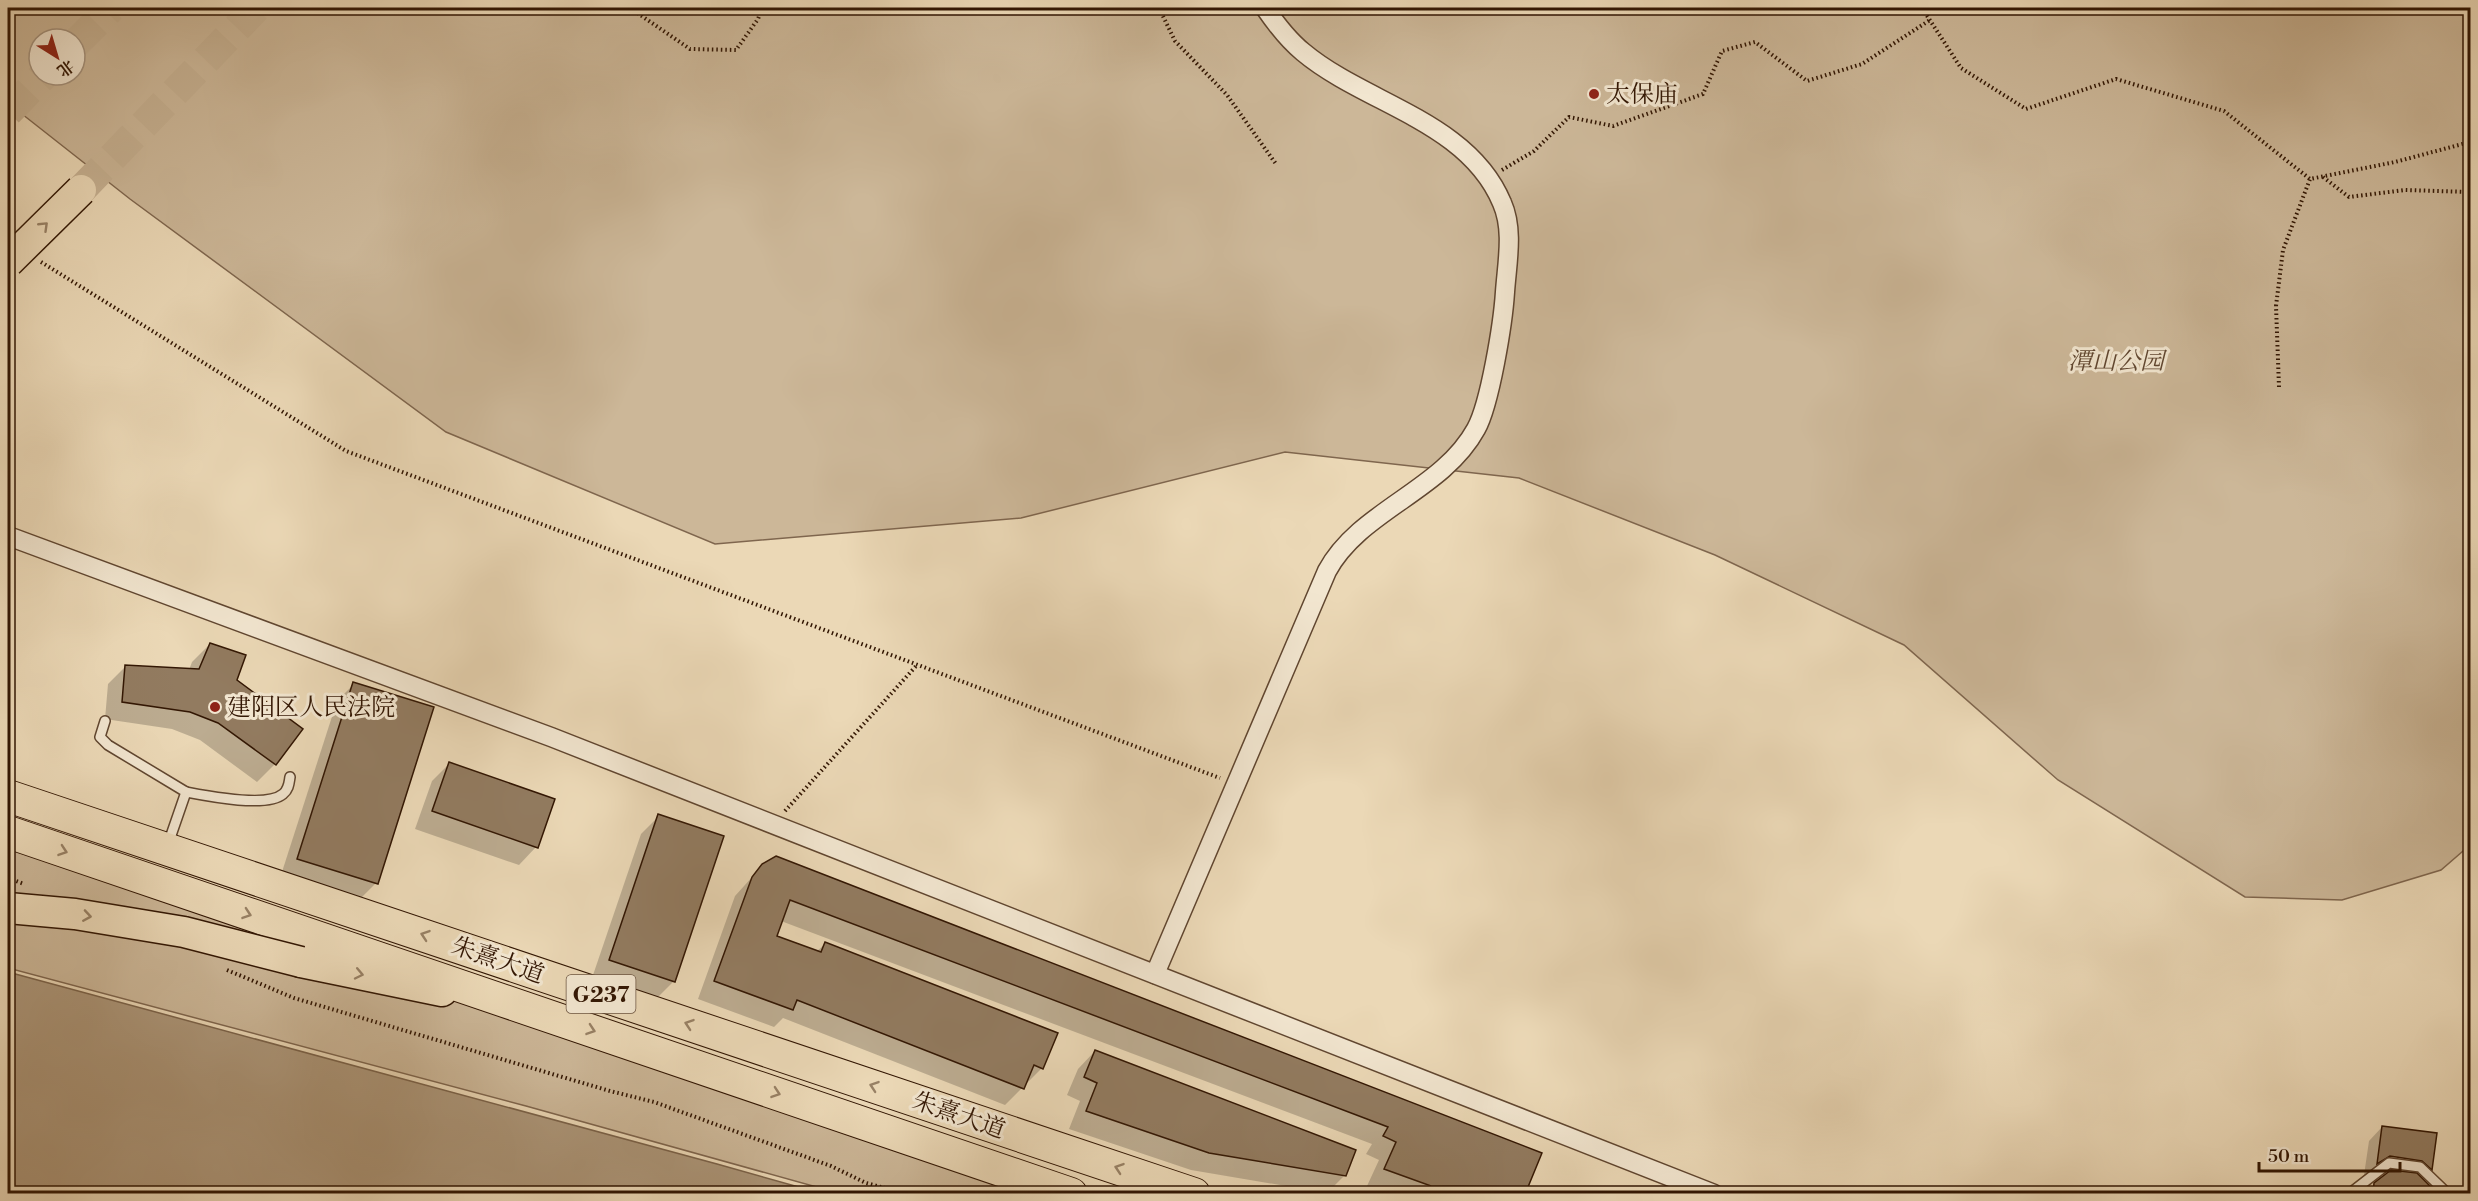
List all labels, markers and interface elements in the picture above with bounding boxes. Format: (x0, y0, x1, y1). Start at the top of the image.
north arrow (27, 27, 87, 87)
text: 北 (53, 55, 78, 81)
place label: 太保庙 (1606, 80, 1678, 110)
marker: 太保庙 (1587, 87, 1601, 101)
one-way arrow (38, 222, 48, 233)
park label: 潭山公园 (2068, 347, 2168, 377)
place label: 建阳区人民法院 (227, 693, 395, 723)
marker: 建阳区人民法院 (208, 700, 222, 714)
one-way arrow (57, 843, 68, 856)
one-way arrow (241, 906, 252, 919)
one-way arrow (82, 909, 91, 921)
one-way arrow (420, 930, 431, 943)
street label: 朱熹大道 (447, 931, 548, 991)
one-way arrow (353, 967, 363, 980)
road number: G237 (566, 975, 636, 1013)
one-way arrow (684, 1019, 695, 1031)
one-way arrow (585, 1023, 596, 1036)
one-way arrow (869, 1081, 880, 1093)
one-way arrow (770, 1086, 781, 1099)
street label: 朱熹大道 (908, 1086, 1009, 1146)
scale bar (2259, 1135, 2400, 1173)
text: 50 m (2268, 1145, 2310, 1168)
one-way arrow (1114, 1163, 1125, 1175)

